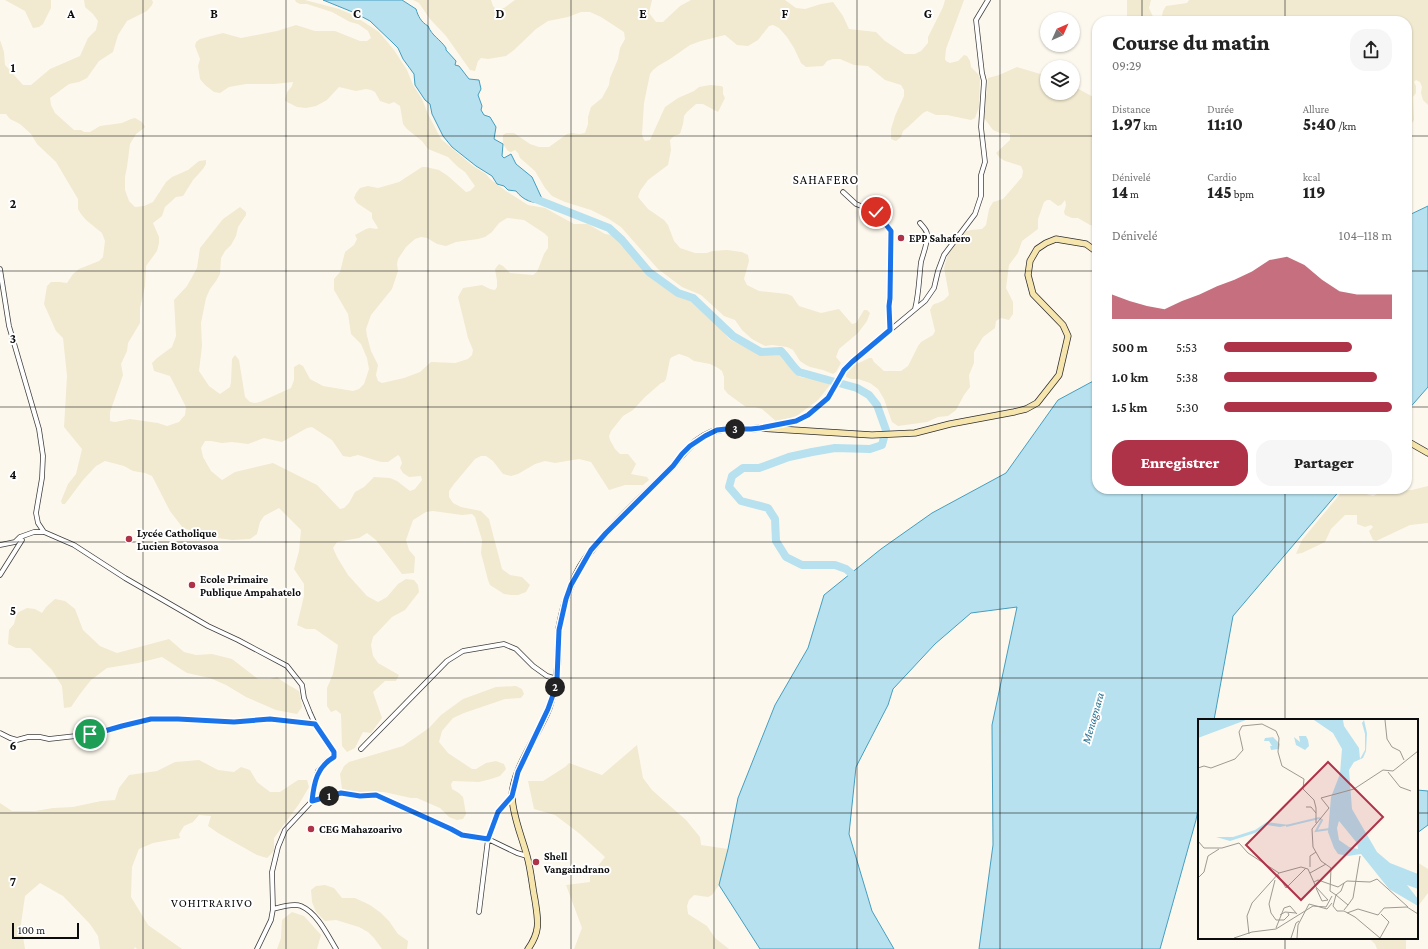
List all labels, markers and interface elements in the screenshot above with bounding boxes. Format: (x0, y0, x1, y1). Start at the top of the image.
text: A (66, 6, 75, 21)
text: B (210, 6, 218, 21)
text: C (353, 6, 361, 21)
text: D (496, 6, 505, 21)
text: E (639, 6, 647, 21)
text: F (782, 6, 789, 21)
text: G (924, 6, 932, 21)
north arrow (1040, 12, 1080, 52)
map controls (1040, 12, 1080, 100)
button: share (1350, 29, 1392, 71)
text: Course du matin (1112, 30, 1270, 55)
text: 09:29 (1112, 58, 1142, 73)
text: 1 (11, 60, 16, 75)
button: layers (1040, 60, 1080, 100)
text: Distance (1112, 103, 1150, 115)
text: Durée (1207, 103, 1234, 115)
text: Allure (1303, 103, 1329, 115)
text: 1.97 (1112, 115, 1141, 134)
text: 11:10 (1207, 115, 1243, 134)
text: 5:40 (1303, 115, 1336, 134)
text: km (1141, 120, 1157, 132)
text: /km (1336, 120, 1356, 132)
text: Dénivelé (1112, 171, 1150, 183)
text: Cardio (1207, 171, 1237, 183)
text: kcal (1303, 171, 1320, 183)
district label: SAHAFERO (793, 172, 859, 187)
text: 14 (1112, 183, 1128, 202)
text: 145 (1207, 183, 1232, 202)
text: 119 (1303, 183, 1325, 202)
text: m (1128, 188, 1139, 200)
text: bpm (1232, 188, 1254, 200)
pin (859, 195, 893, 229)
text: 2 (10, 196, 17, 211)
icon: check (865, 201, 887, 223)
text: Dénivelé (1112, 228, 1157, 243)
text: 104–118 m (1339, 228, 1392, 243)
place label: EPP Sahafero (909, 232, 971, 244)
marker: EPP Sahafero (896, 233, 906, 243)
text: 3 (10, 331, 16, 346)
text: 500 m (1112, 340, 1148, 355)
text: 5:53 (1176, 340, 1197, 355)
text: 1.0 km (1112, 370, 1149, 385)
text: 5:38 (1176, 370, 1198, 385)
text: 1.5 km (1112, 400, 1147, 415)
text: 5:30 (1176, 400, 1199, 415)
pin: 3 (725, 419, 745, 439)
text: 3 (732, 423, 738, 435)
button: Enregistrer (1112, 440, 1248, 486)
button: Partager (1256, 440, 1392, 486)
text: 4 (9, 467, 17, 482)
place label: Lycée Catholique Lucien Botovasoa (137, 527, 219, 552)
marker: Lycée Catholique Lucien Botovasoa (124, 534, 134, 544)
place label: Ecole Primaire Publique Ampahatelo (200, 573, 301, 598)
marker: Ecole Primaire Publique Ampahatelo (187, 580, 197, 590)
text: 5 (10, 603, 16, 618)
pin: 2 (545, 677, 565, 697)
text: 2 (552, 681, 558, 693)
water label: Menagnara (1079, 690, 1107, 746)
pin (73, 717, 107, 751)
inset map (1198, 719, 1418, 939)
icon: arrive (79, 723, 101, 745)
text: 6 (9, 738, 17, 753)
pin: 1 (319, 786, 339, 806)
text: 1 (327, 790, 331, 802)
place label: CEG Mahazoarivo (319, 823, 403, 835)
marker: CEG Mahazoarivo (306, 824, 316, 834)
place label: Shell Vangaindrano (543, 850, 610, 875)
marker: Shell Vangaindrano (531, 857, 541, 867)
text: 7 (10, 874, 16, 889)
district label: VOHITRARIVO (171, 896, 253, 910)
scale bar (12, 921, 79, 940)
text: 100 m (18, 924, 45, 936)

